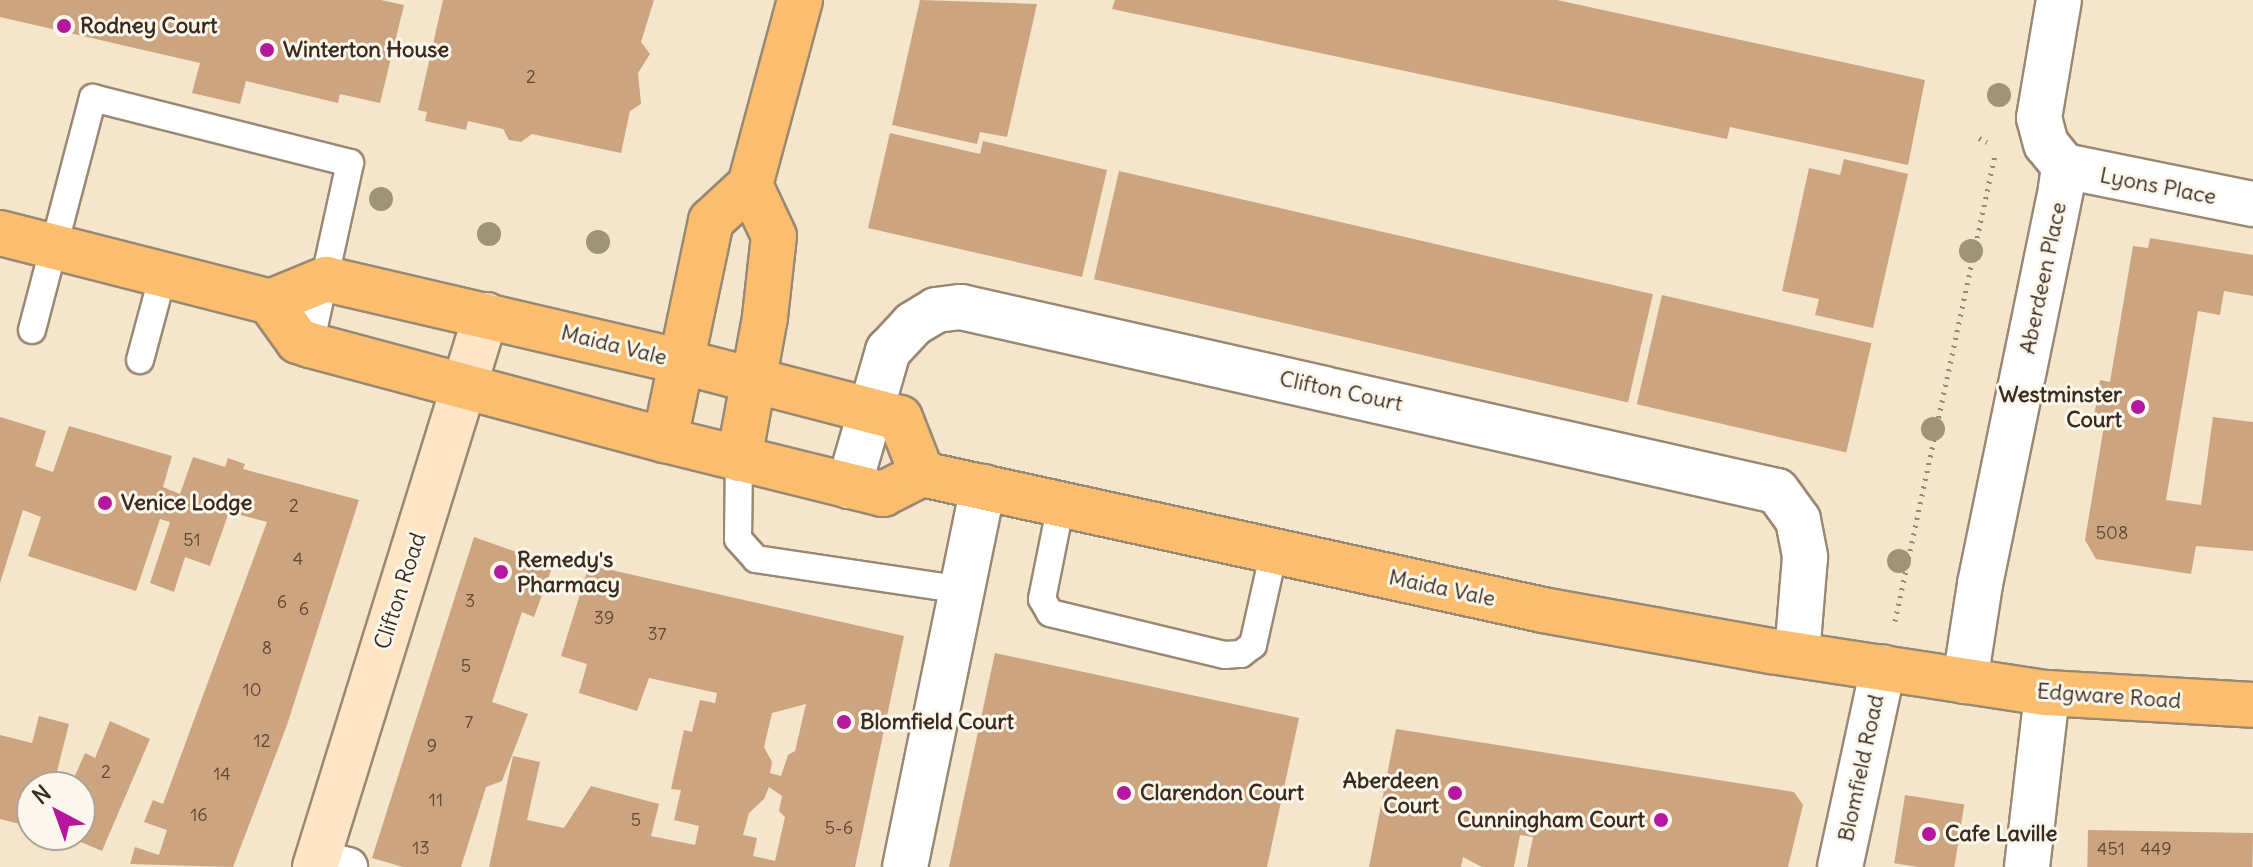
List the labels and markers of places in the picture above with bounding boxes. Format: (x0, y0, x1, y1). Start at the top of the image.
place label: Rodney Court (80, 13, 217, 39)
marker: Rodney Court (55, 17, 73, 35)
place label: Winterton House (283, 37, 449, 63)
marker: Winterton House (258, 41, 276, 59)
place label: Westminster Court (1999, 381, 2122, 432)
marker: Westminster Court (2129, 398, 2147, 416)
place label: Venice Lodge (121, 490, 252, 516)
marker: Venice Lodge (96, 494, 114, 512)
place label: Remedy's Pharmacy (517, 546, 620, 598)
marker: Remedy's Pharmacy (492, 563, 510, 581)
place label: Blomfield Court (860, 709, 1014, 735)
marker: Blomfield Court (835, 713, 853, 731)
place label: Aberdeen Court (1343, 767, 1439, 818)
place label: Clarendon Court (1140, 780, 1304, 806)
marker: Clarendon Court (1115, 784, 1133, 802)
marker: Aberdeen Court (1446, 784, 1464, 802)
place label: Cunningham Court (1457, 807, 1645, 833)
marker: Cunningham Court (1652, 811, 1670, 829)
place label: Cafe Laville (1945, 821, 2057, 847)
marker: Cafe Laville (1920, 825, 1938, 843)

